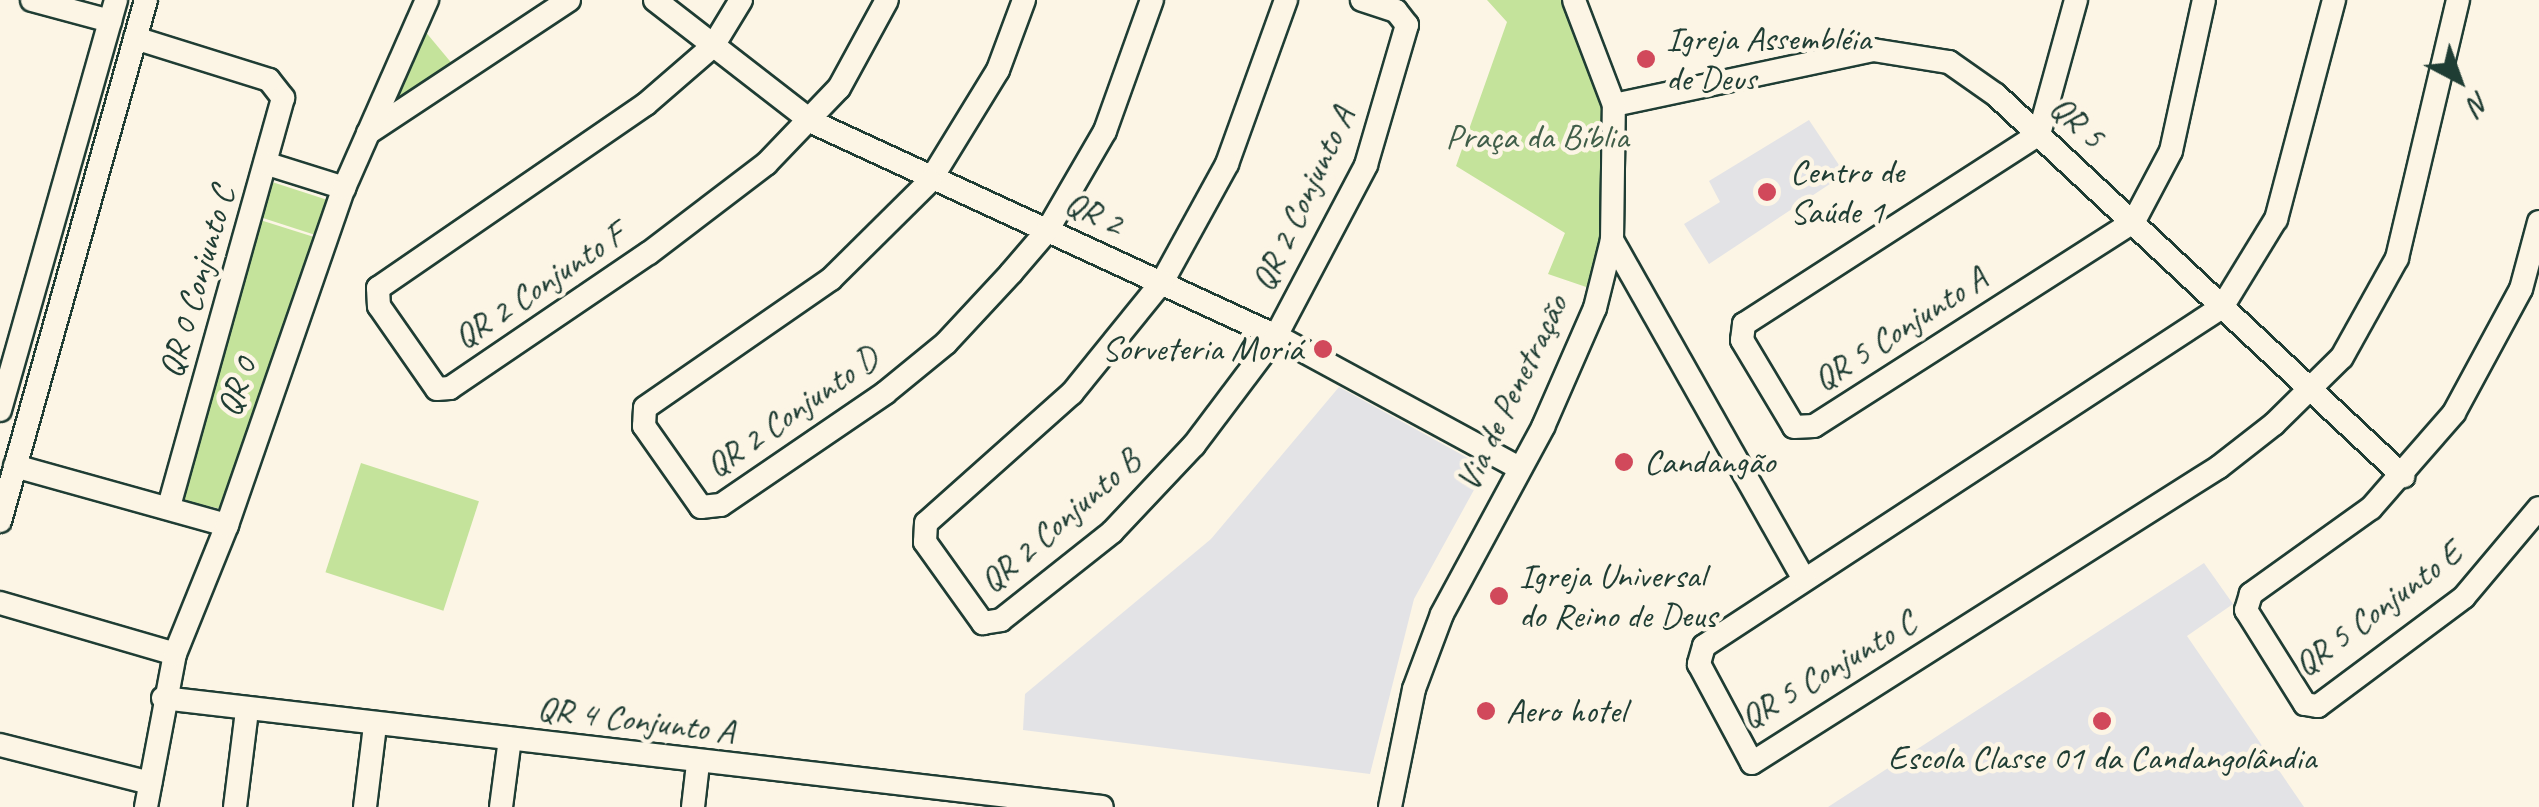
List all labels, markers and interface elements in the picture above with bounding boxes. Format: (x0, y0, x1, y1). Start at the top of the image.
place label: Igreja Assembléia de Deus (1666, 18, 1871, 100)
north arrow (2409, 30, 2509, 130)
marker: Igreja Assembléia de Deus (1635, 48, 1657, 70)
text: N (2461, 84, 2497, 122)
street label: QR 5 (2041, 87, 2113, 157)
street label: QR 2 Conjunto A (1242, 100, 1364, 298)
park label: Praça da Bíblia (1445, 116, 1629, 158)
place label: Centro de Saúde 1 (1790, 151, 1904, 233)
marker: Centro de Saúde 1 (1754, 179, 1780, 205)
street label: QR 0 Conjunto C (150, 181, 244, 383)
street label: QR 2 (1058, 182, 1130, 244)
street label: QR 2 Conjunto F (446, 214, 632, 358)
street label: QR 5 Conjunto A (1805, 257, 1995, 401)
street label: Via de Penetração (1447, 288, 1577, 498)
place label: Sorveteria Moriá (1102, 328, 1303, 370)
street label: QR 2 Conjunto D (698, 337, 886, 487)
marker: Sorveteria Moriá (1312, 338, 1334, 360)
street label: QR 0 (208, 352, 266, 422)
street label: QR 2 Conjunto B (971, 440, 1149, 602)
place label: Candangão (1644, 441, 1775, 483)
marker: Candangão (1613, 451, 1635, 473)
street label: QR 5 Conjunto E (2286, 532, 2470, 686)
place label: Igreja Universal do Reino de Deus (1519, 555, 1717, 637)
marker: Igreja Universal do Reino de Deus (1488, 585, 1510, 607)
street label: QR 5 Conjunto C (1733, 601, 1923, 739)
street label: QR 4 Conjunto A (535, 687, 737, 753)
place label: Aero hotel (1506, 690, 1626, 732)
marker: Aero hotel (1475, 700, 1497, 722)
marker: Escola Classe 01 da Candangolândia (2091, 710, 2113, 732)
place label: Escola Classe 01 da Candangolândia (1887, 737, 2317, 779)

